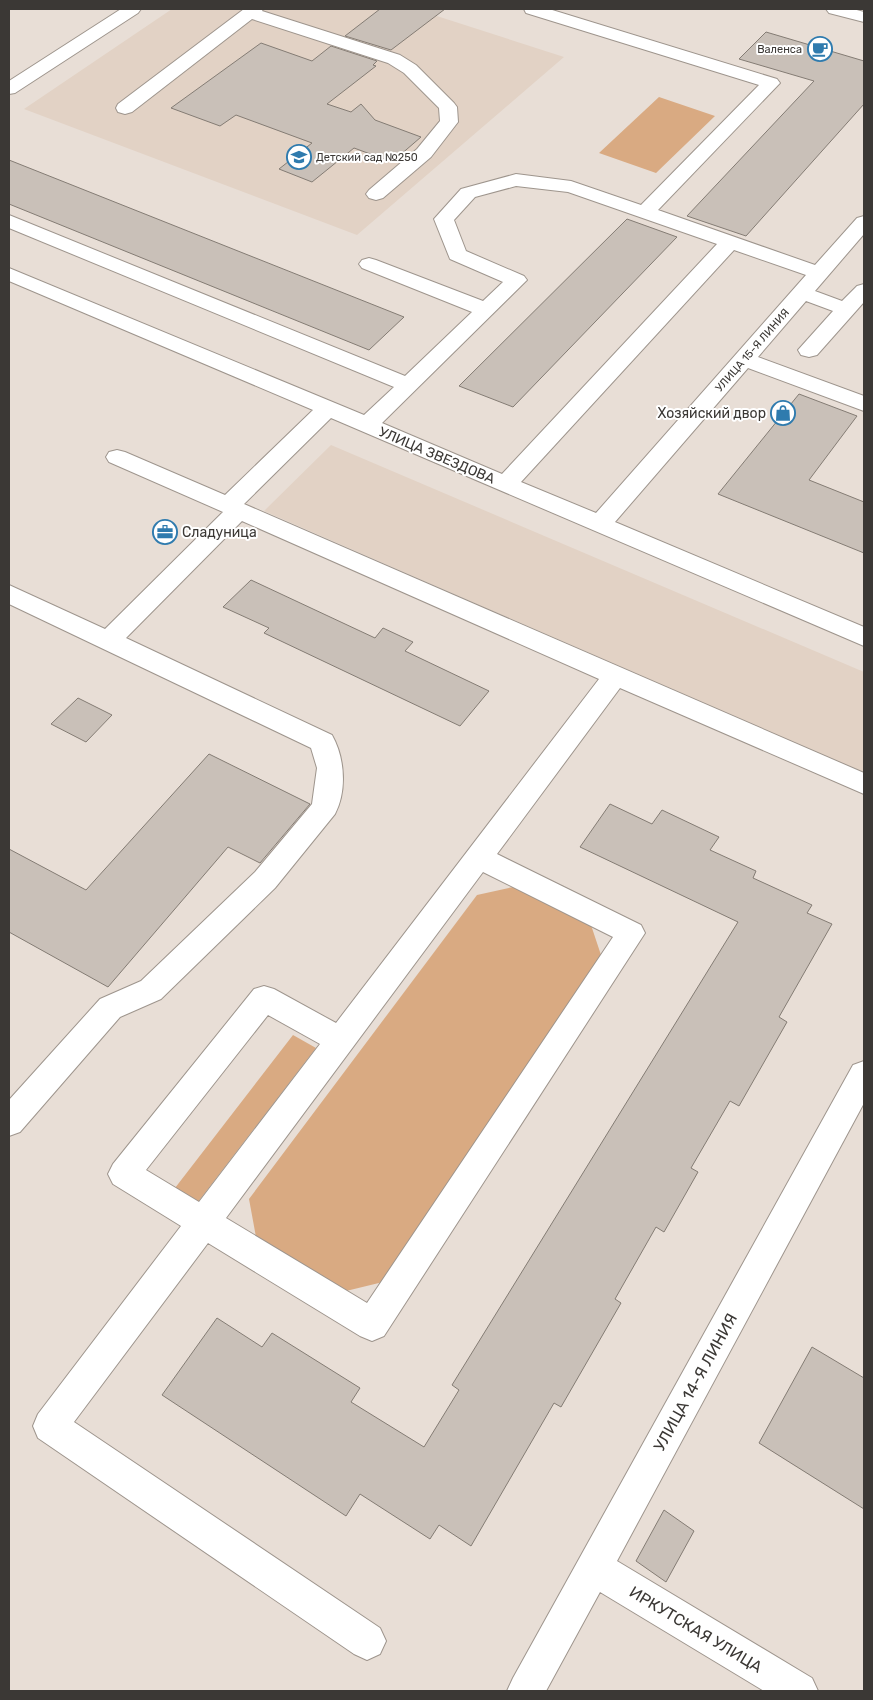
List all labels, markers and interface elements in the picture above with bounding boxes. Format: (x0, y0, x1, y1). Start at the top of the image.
cafe icon: Валенса (807, 36, 833, 62)
place label: Валенса (757, 43, 802, 56)
school or university icon: Детский сад №250 (286, 144, 312, 170)
place label: Детский сад №250 (316, 151, 418, 164)
street label: УЛИЦА 15-Я ЛИНИЯ (713, 306, 792, 395)
shop icon: Хозяйский двор (770, 400, 796, 426)
place label: Хозяйский двор (657, 405, 766, 422)
street label: УЛИЦА ЗВЕЗДОВА (376, 423, 498, 488)
office icon: Сладуница (152, 519, 178, 545)
place label: Сладуница (182, 524, 257, 541)
street label: УЛИЦА 14-Я ЛИНИЯ (650, 1310, 741, 1454)
street label: ИРКУТСКАЯ УЛИЦА (626, 1582, 766, 1677)

